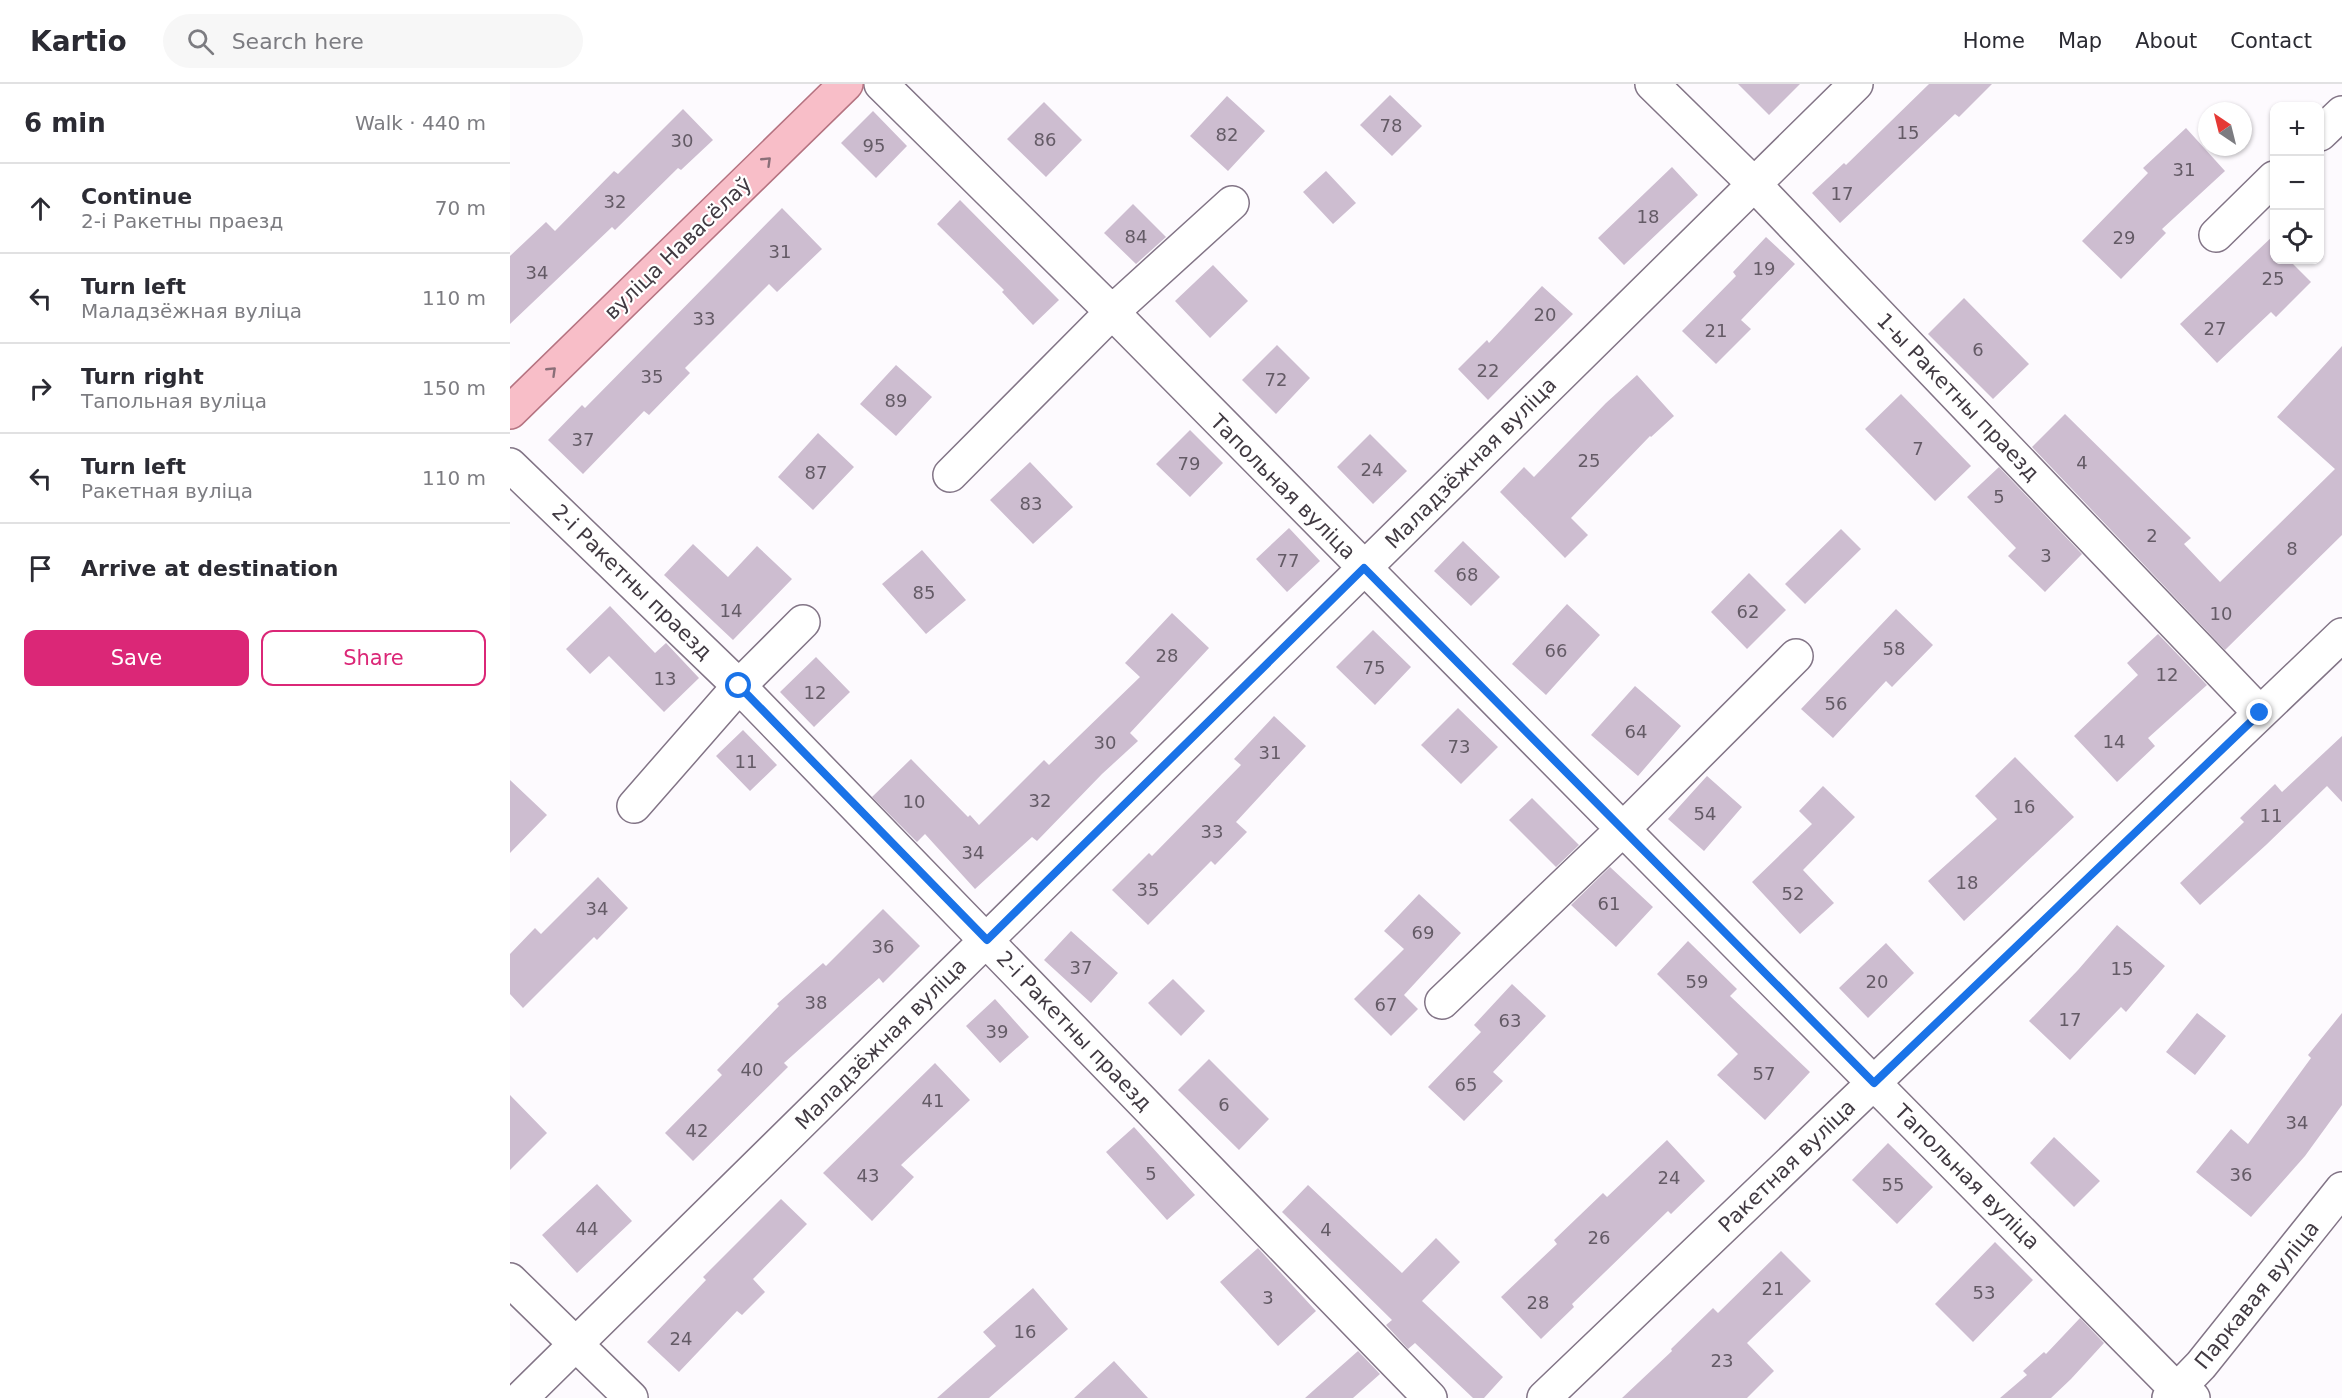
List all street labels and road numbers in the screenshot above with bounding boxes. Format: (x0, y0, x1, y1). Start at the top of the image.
street label: вуліца Навасёлаў (600, 172, 756, 324)
street label: 1-ы Ракетны праезд (1872, 308, 2044, 486)
street label: Маладзёжная вуліца (1381, 373, 1561, 553)
street label: Тапольная вуліца (1205, 409, 1361, 565)
street label: 2-і Ракетны праезд (547, 500, 717, 664)
street label: 2-і Ракетны праезд (992, 946, 1156, 1116)
street label: Маладзёжная вуліца (791, 954, 971, 1134)
street label: Ракетная вуліца (1714, 1095, 1860, 1237)
street label: Тапольная вуліца (1889, 1099, 2045, 1255)
street label: Паркавая вуліца (2190, 1216, 2324, 1374)

